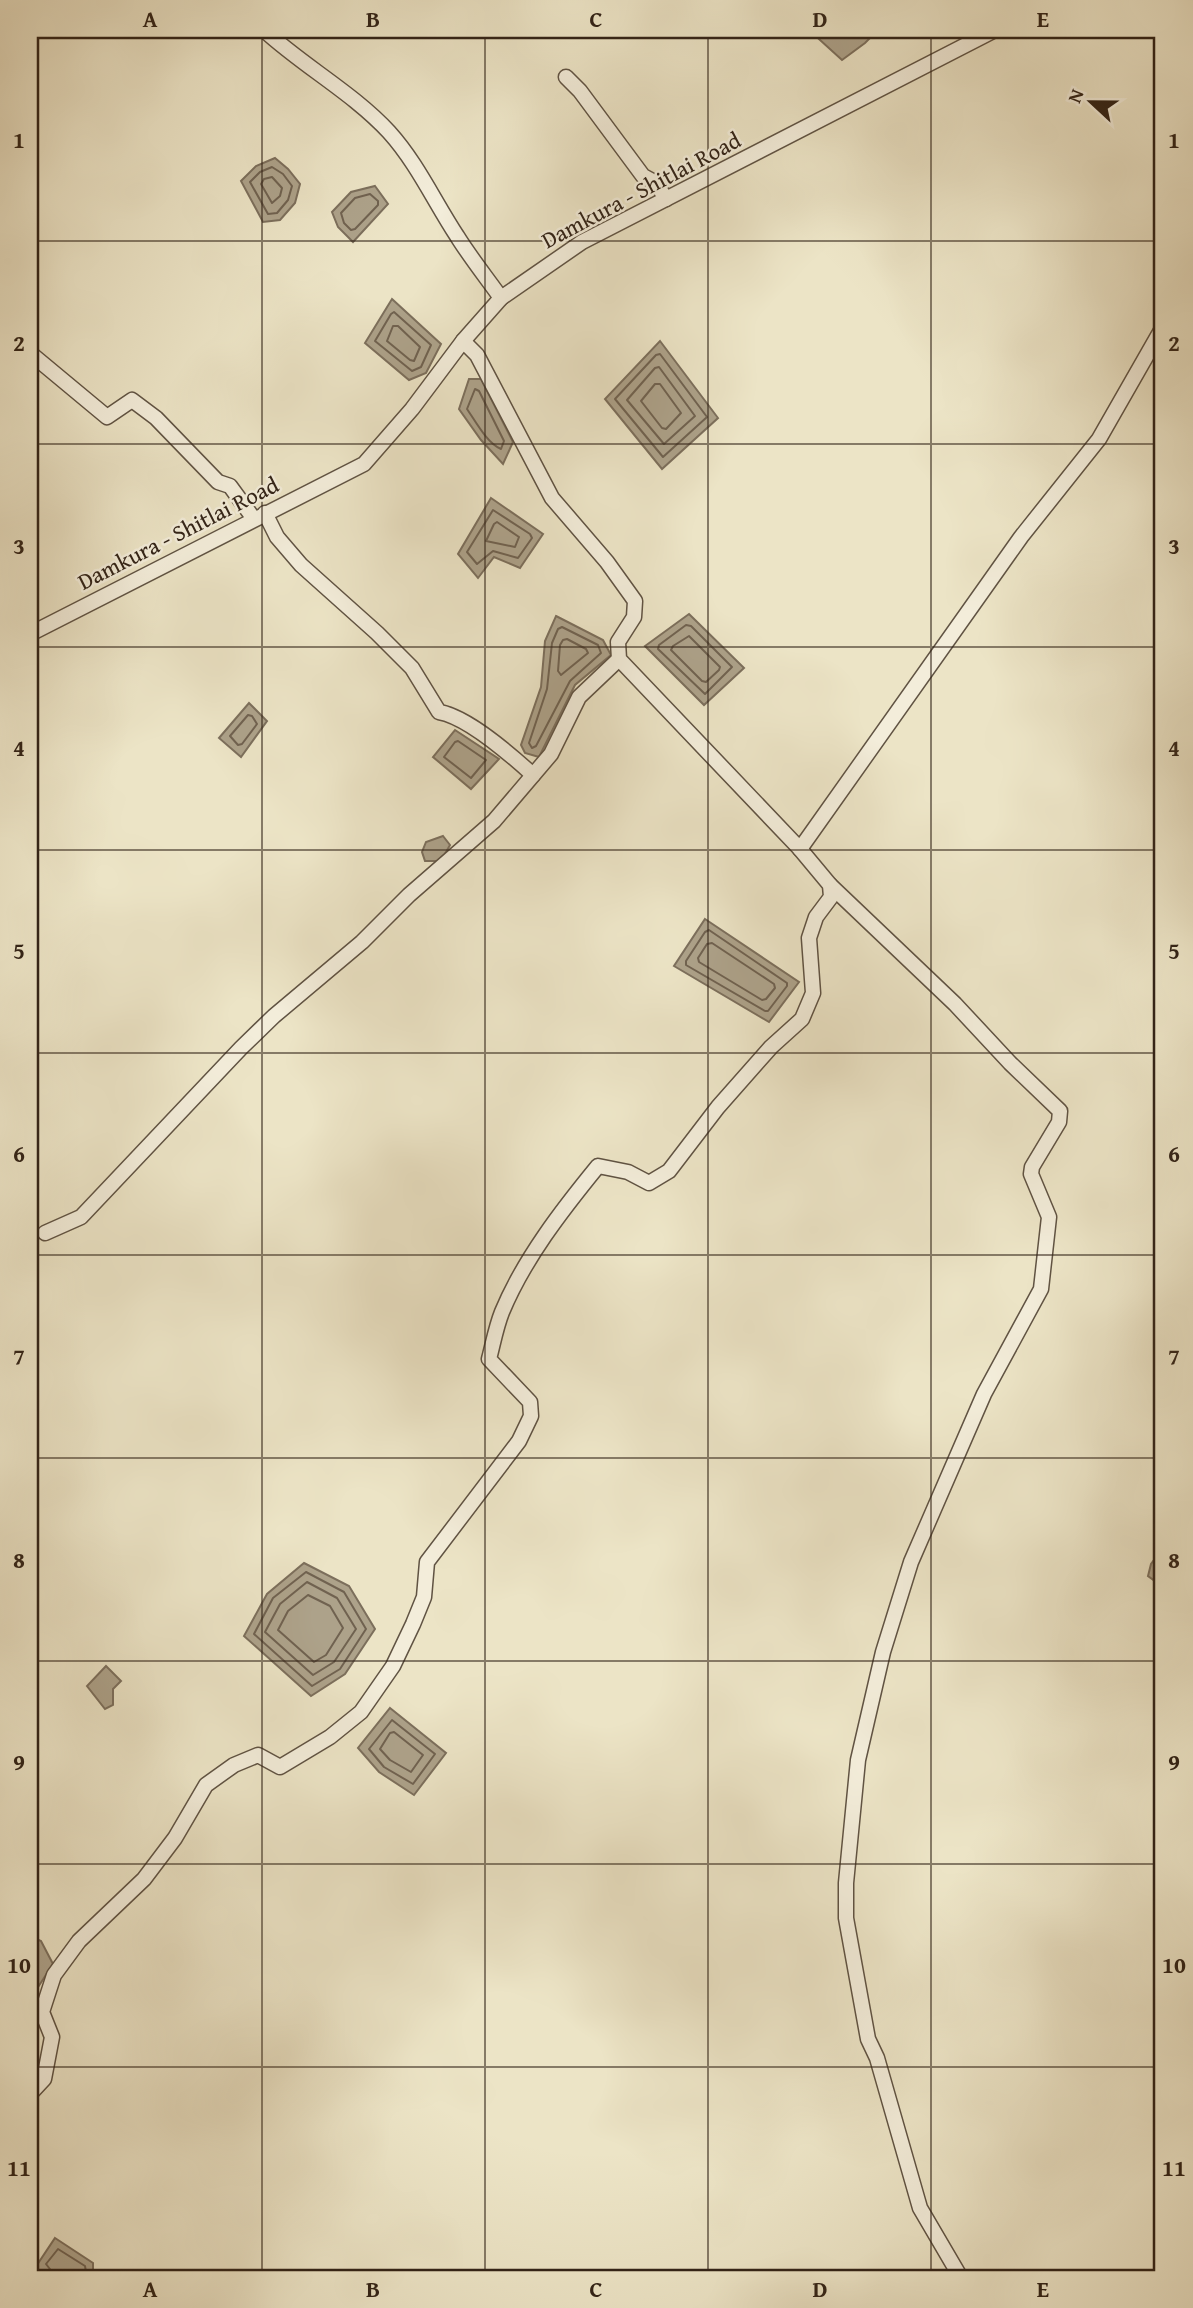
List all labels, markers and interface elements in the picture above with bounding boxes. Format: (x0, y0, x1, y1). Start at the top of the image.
text: A (143, 2, 158, 35)
text: B (366, 2, 380, 35)
text: C (589, 2, 603, 35)
text: D (813, 2, 828, 35)
text: E (1037, 2, 1049, 35)
north arrow (1056, 66, 1126, 136)
text: N (1060, 84, 1091, 107)
text: 1 (13, 123, 25, 156)
street label: Damkura - Shitlai Road (535, 123, 747, 256)
text: 1 (1168, 123, 1180, 156)
text: 2 (13, 326, 25, 359)
text: 2 (1168, 326, 1180, 359)
street label: Damkura - Shitlai Road (72, 467, 285, 598)
text: 3 (13, 529, 25, 562)
text: 3 (1168, 529, 1180, 562)
text: 4 (13, 731, 25, 764)
text: 4 (1168, 731, 1180, 764)
text: 5 (13, 934, 25, 967)
text: 5 (1168, 934, 1180, 967)
text: 6 (13, 1137, 25, 1170)
text: 6 (1168, 1137, 1180, 1170)
text: 7 (13, 1340, 25, 1373)
text: 7 (1168, 1340, 1180, 1373)
text: 8 (13, 1543, 25, 1576)
text: 8 (1168, 1543, 1180, 1576)
text: 9 (13, 1745, 25, 1778)
text: 9 (1168, 1745, 1180, 1778)
text: 10 (7, 1948, 31, 1981)
text: 10 (1162, 1948, 1186, 1981)
text: 11 (7, 2151, 31, 2184)
text: 11 (1162, 2151, 1186, 2184)
text: A (143, 2272, 158, 2305)
text: B (366, 2272, 380, 2305)
text: C (589, 2272, 603, 2305)
text: D (813, 2272, 828, 2305)
text: E (1037, 2272, 1049, 2305)

